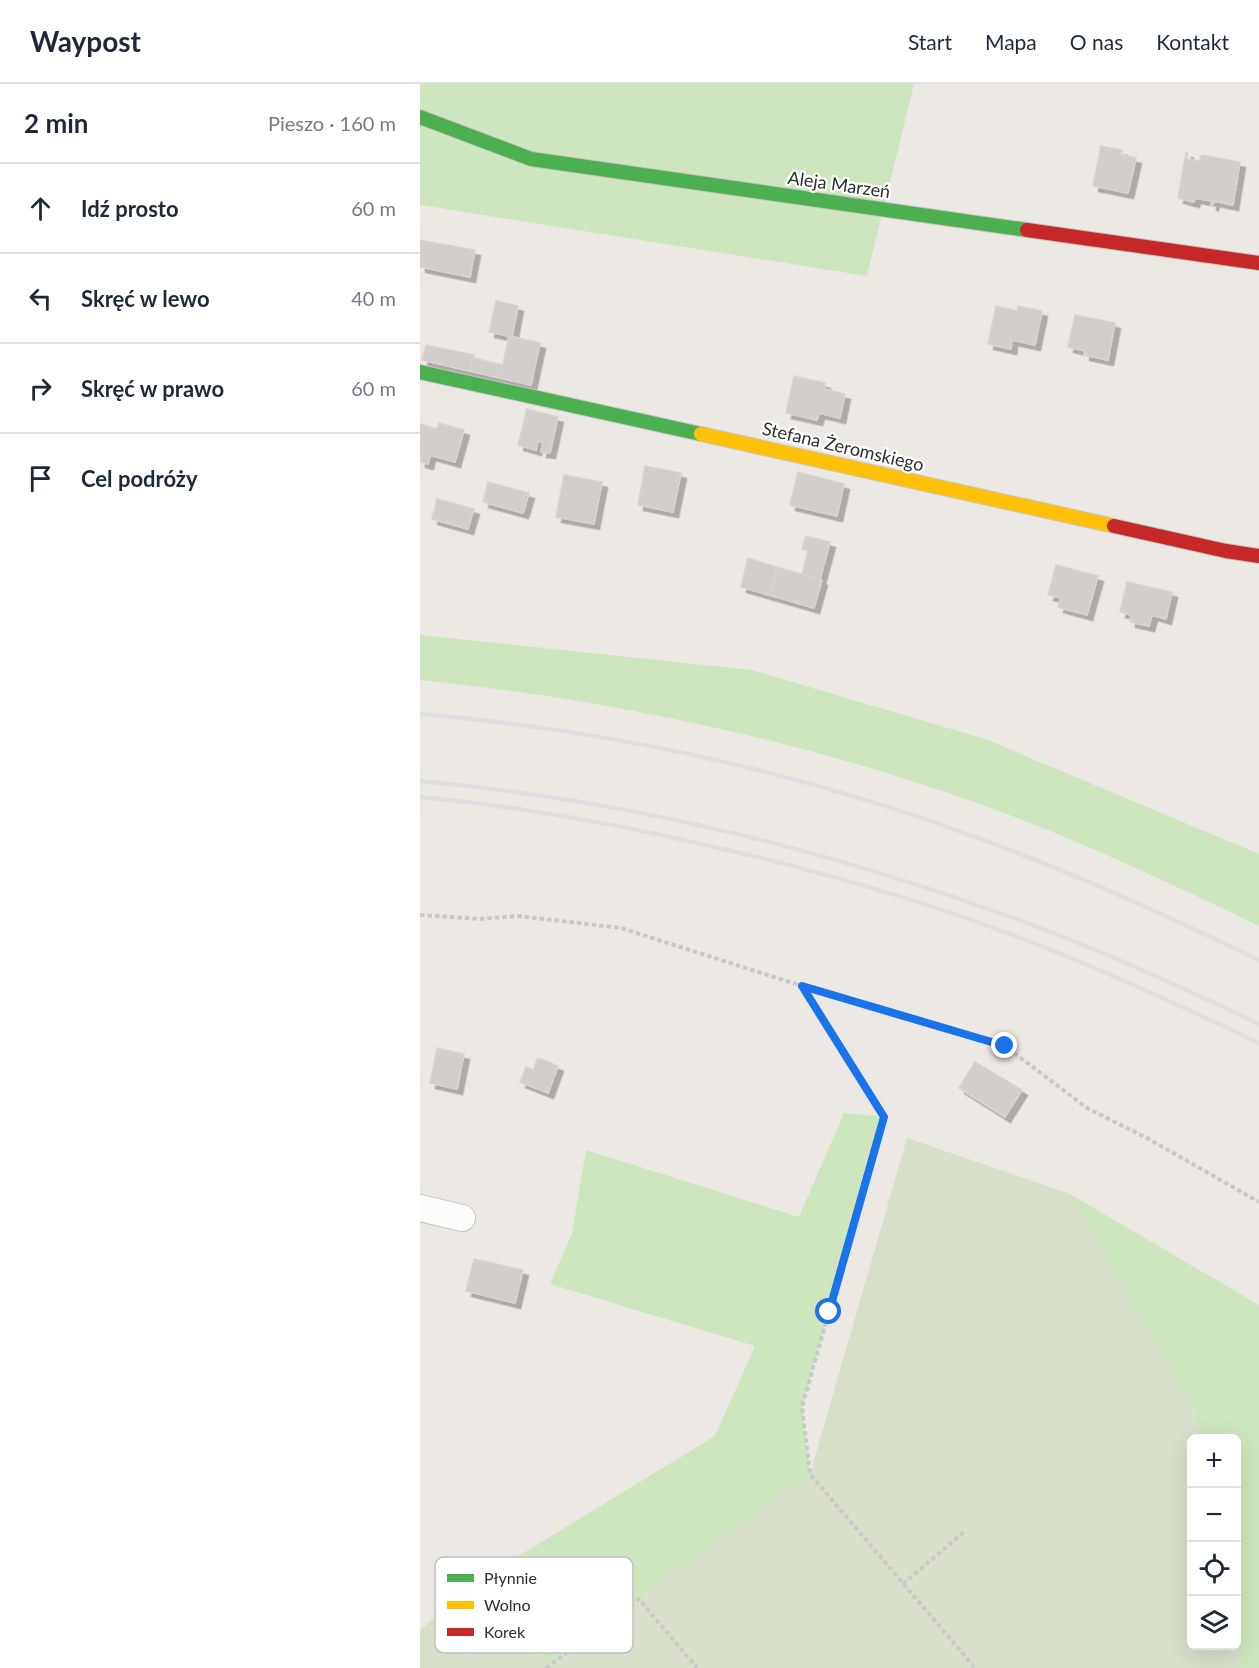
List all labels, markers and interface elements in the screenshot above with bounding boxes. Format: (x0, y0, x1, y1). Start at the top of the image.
text: Waypost (30, 24, 141, 58)
text: Start (908, 29, 952, 54)
text: Mapa (985, 29, 1037, 54)
text: O nas (1070, 29, 1123, 54)
text: Kontakt (1156, 29, 1229, 54)
text: 2 min (24, 107, 88, 139)
text: Pieszo · 160 m (268, 111, 396, 135)
street label: Aleja Marzeń (786, 166, 892, 202)
icon: ahead (24, 192, 57, 225)
text: Idź prosto (81, 195, 179, 222)
text: 60 m (351, 196, 396, 220)
icon: left (24, 282, 57, 315)
text: Skręć w lewo (81, 285, 210, 312)
text: 40 m (351, 286, 396, 310)
icon: right (24, 372, 57, 405)
text: Skręć w prawo (81, 375, 224, 402)
text: 60 m (351, 376, 396, 400)
street label: Stefana Żeromskiego (760, 417, 926, 475)
icon: arrive (24, 462, 57, 495)
text: Cel podróży (81, 465, 198, 492)
route end (991, 1032, 1017, 1058)
route start (815, 1298, 841, 1324)
map controls (1187, 1434, 1241, 1650)
button: + (1187, 1434, 1241, 1488)
button: − (1187, 1488, 1241, 1542)
button: locate (1187, 1542, 1241, 1596)
legend (435, 1557, 633, 1653)
text: Płynnie (484, 1568, 537, 1587)
text: Wolno (484, 1595, 531, 1614)
button: layers (1187, 1596, 1241, 1650)
text: Korek (484, 1622, 526, 1641)

